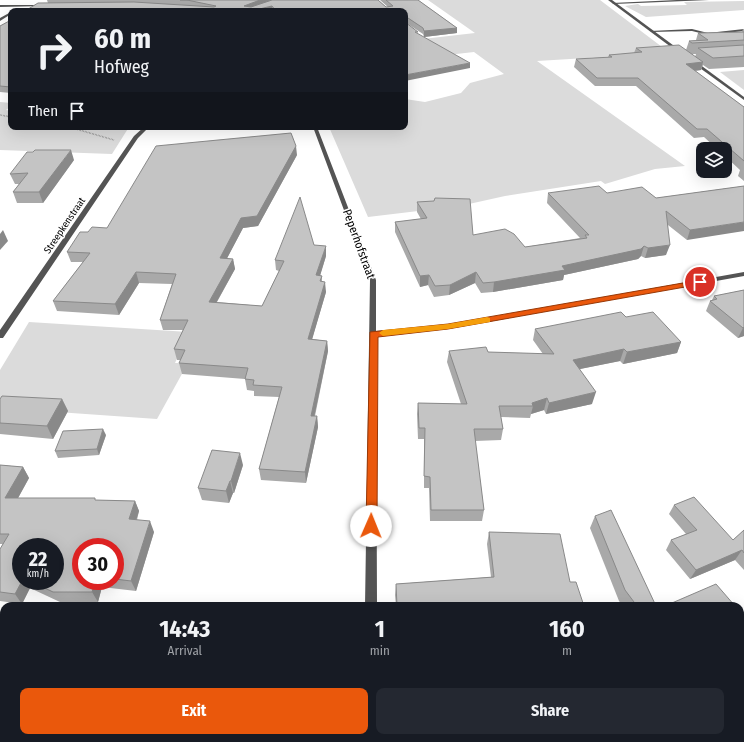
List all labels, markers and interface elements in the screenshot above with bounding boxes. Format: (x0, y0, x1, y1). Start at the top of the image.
text: 60 m (94, 22, 151, 55)
icon: right (28, 24, 80, 76)
text: Hofweg (94, 56, 149, 78)
icon: arrive (66, 100, 88, 122)
text: Then (28, 102, 58, 120)
map controls (696, 142, 732, 178)
button: layers (696, 142, 732, 178)
street label: Streepkenstraat (42, 195, 88, 256)
street label: Peperhofstraat (340, 207, 378, 281)
pin (683, 265, 717, 299)
icon: arrive (689, 271, 711, 293)
position arrow (350, 505, 392, 547)
speed limit sign: 30 (72, 538, 124, 590)
text: 22 (29, 547, 47, 571)
text: km/h (27, 568, 49, 580)
text: 14:43 (159, 615, 210, 643)
text: 1 (375, 615, 385, 643)
text: 160 (549, 615, 585, 643)
text: Arrival (168, 643, 202, 658)
text: min (370, 643, 390, 658)
text: m (562, 643, 572, 658)
button: Exit (20, 688, 368, 734)
button: Share (376, 688, 724, 734)

